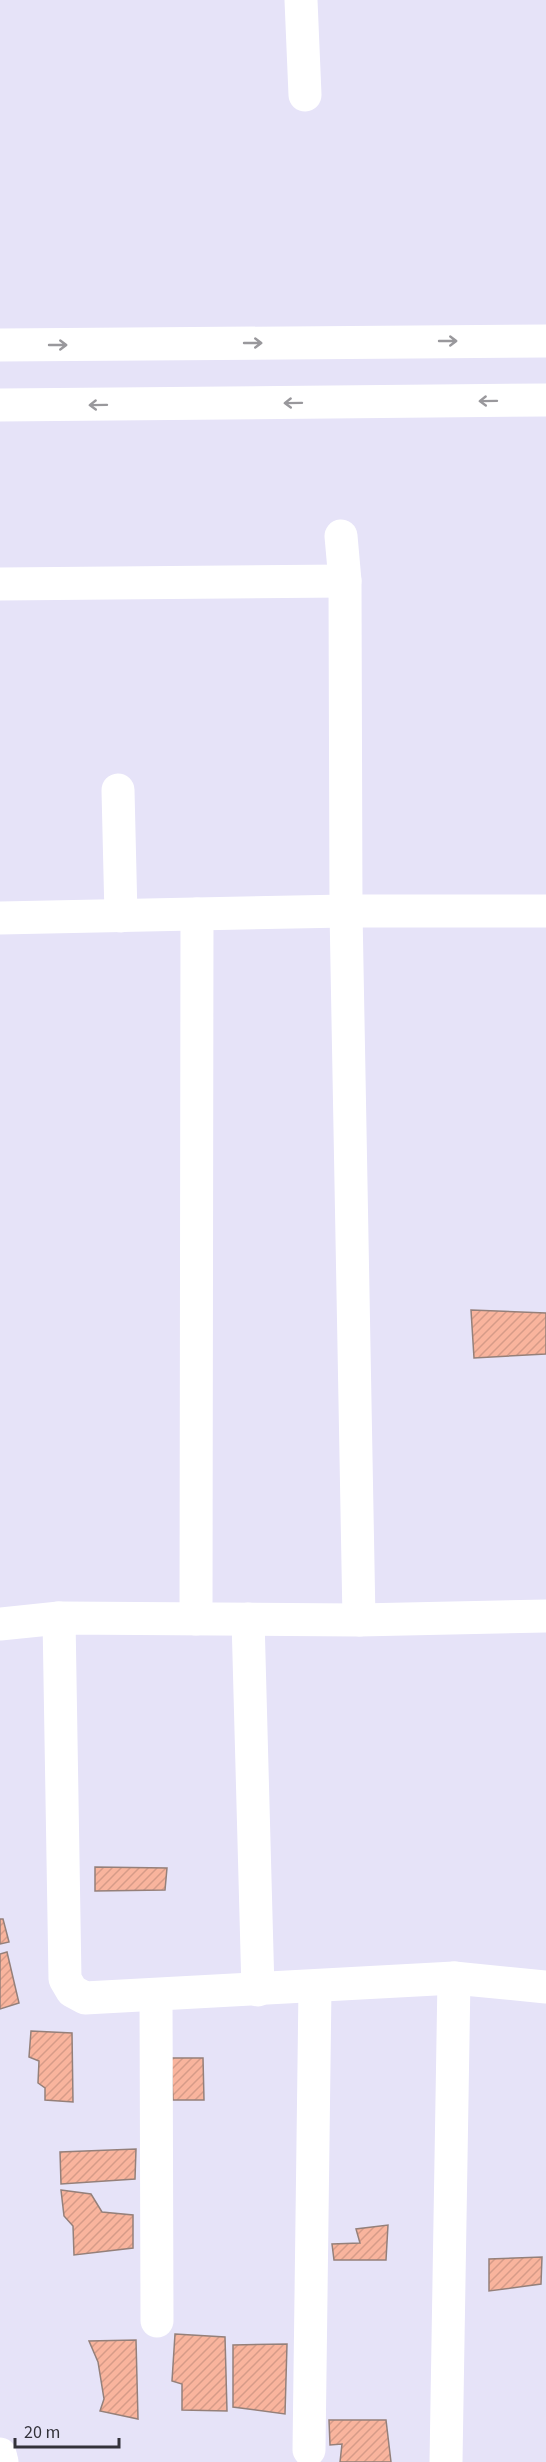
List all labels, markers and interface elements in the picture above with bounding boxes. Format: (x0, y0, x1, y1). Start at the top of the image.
one-way arrow (438, 336, 458, 347)
one-way arrow (243, 337, 263, 349)
one-way arrow (48, 339, 68, 351)
one-way arrow (478, 395, 498, 407)
one-way arrow (283, 397, 303, 409)
one-way arrow (88, 399, 108, 410)
scale bar (15, 2411, 118, 2449)
text: 20 m (24, 2420, 60, 2445)

